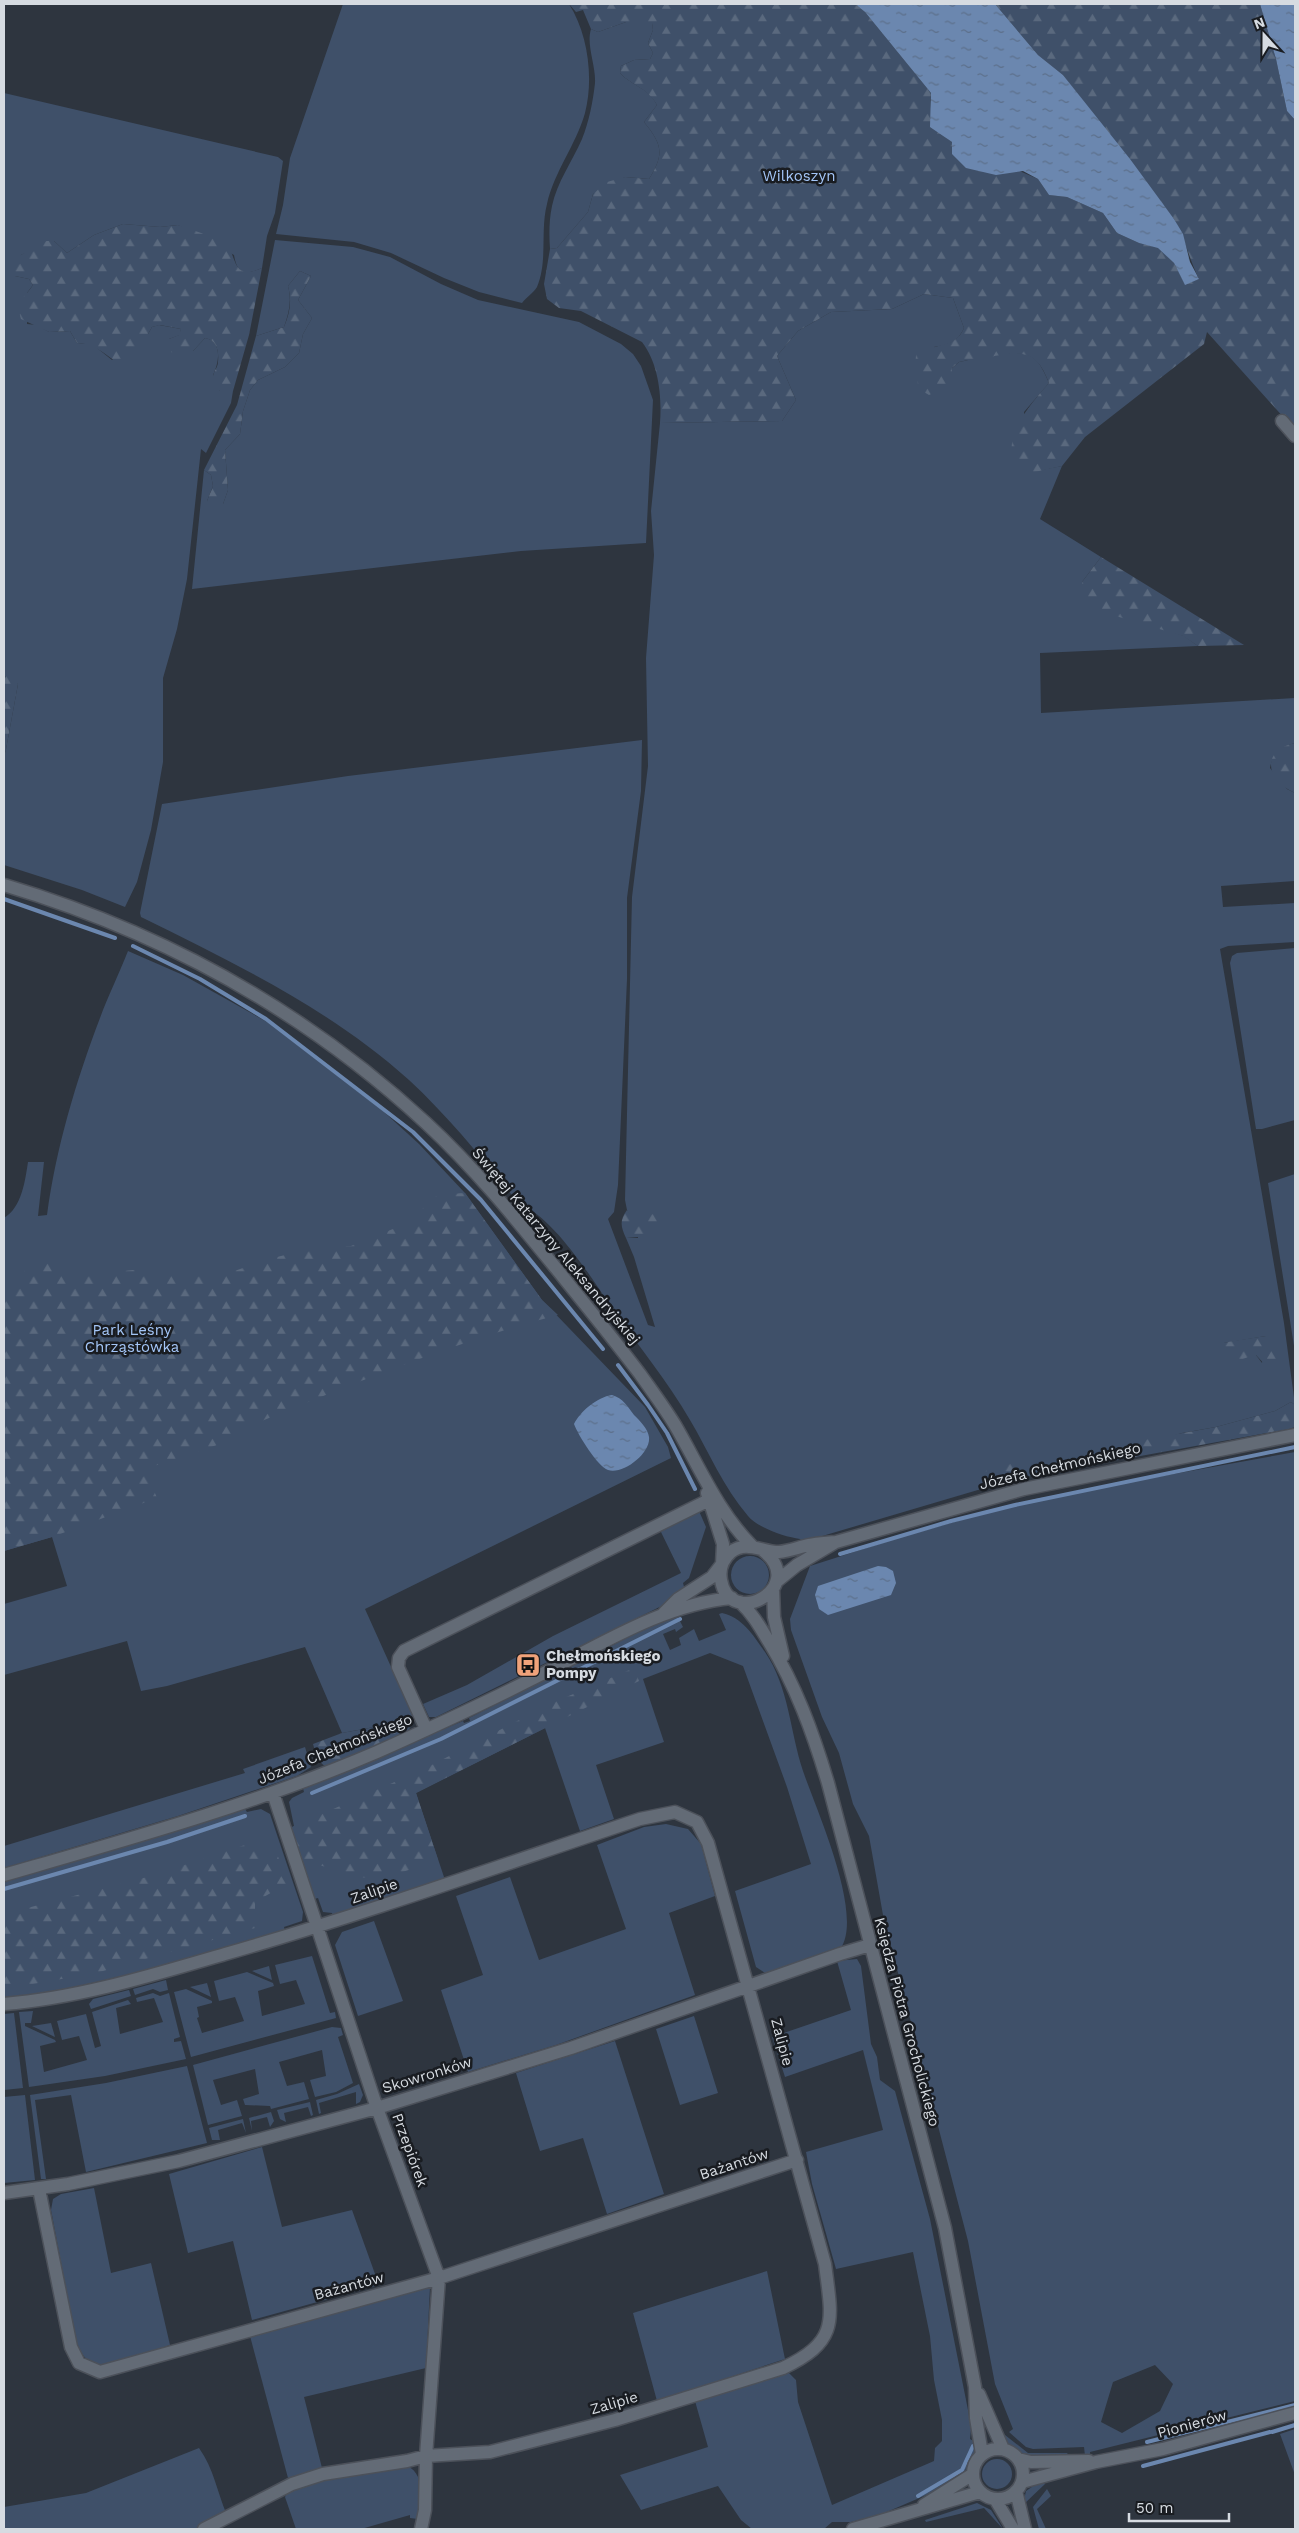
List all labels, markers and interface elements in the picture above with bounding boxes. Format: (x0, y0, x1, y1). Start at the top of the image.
north arrow (1239, 10, 1289, 60)
text: N (1252, 14, 1267, 32)
park label: Wilkoszyn (762, 167, 836, 185)
street label: Świętej Katarzyny Aleksandryjskiej (468, 1143, 644, 1348)
park label: Park Leśny Chrząstówka (85, 1321, 180, 1356)
street label: Józefa Chełmońskiego (978, 1439, 1142, 1493)
place label: Chełmońskiego Pompy (546, 1647, 660, 1682)
bus stop icon: Chełmońskiego Pompy (515, 1652, 541, 1678)
street label: Józefa Chełmońskiego (255, 1710, 415, 1788)
street label: Zalipie (348, 1875, 400, 1907)
street label: Księdza Piotra Grocholickiego (870, 1915, 944, 2129)
street label: Zalipie (767, 2016, 797, 2068)
street label: Skowronków (380, 2053, 474, 2097)
street label: Przepiórek (388, 2111, 432, 2190)
street label: Bażantów (697, 2144, 771, 2184)
street label: Bażantów (312, 2268, 386, 2304)
street label: Zalipie (588, 2388, 640, 2418)
street label: Pionierów (1155, 2406, 1229, 2442)
scale bar (1129, 2490, 1229, 2522)
text: 50 m (1136, 2499, 1173, 2517)

